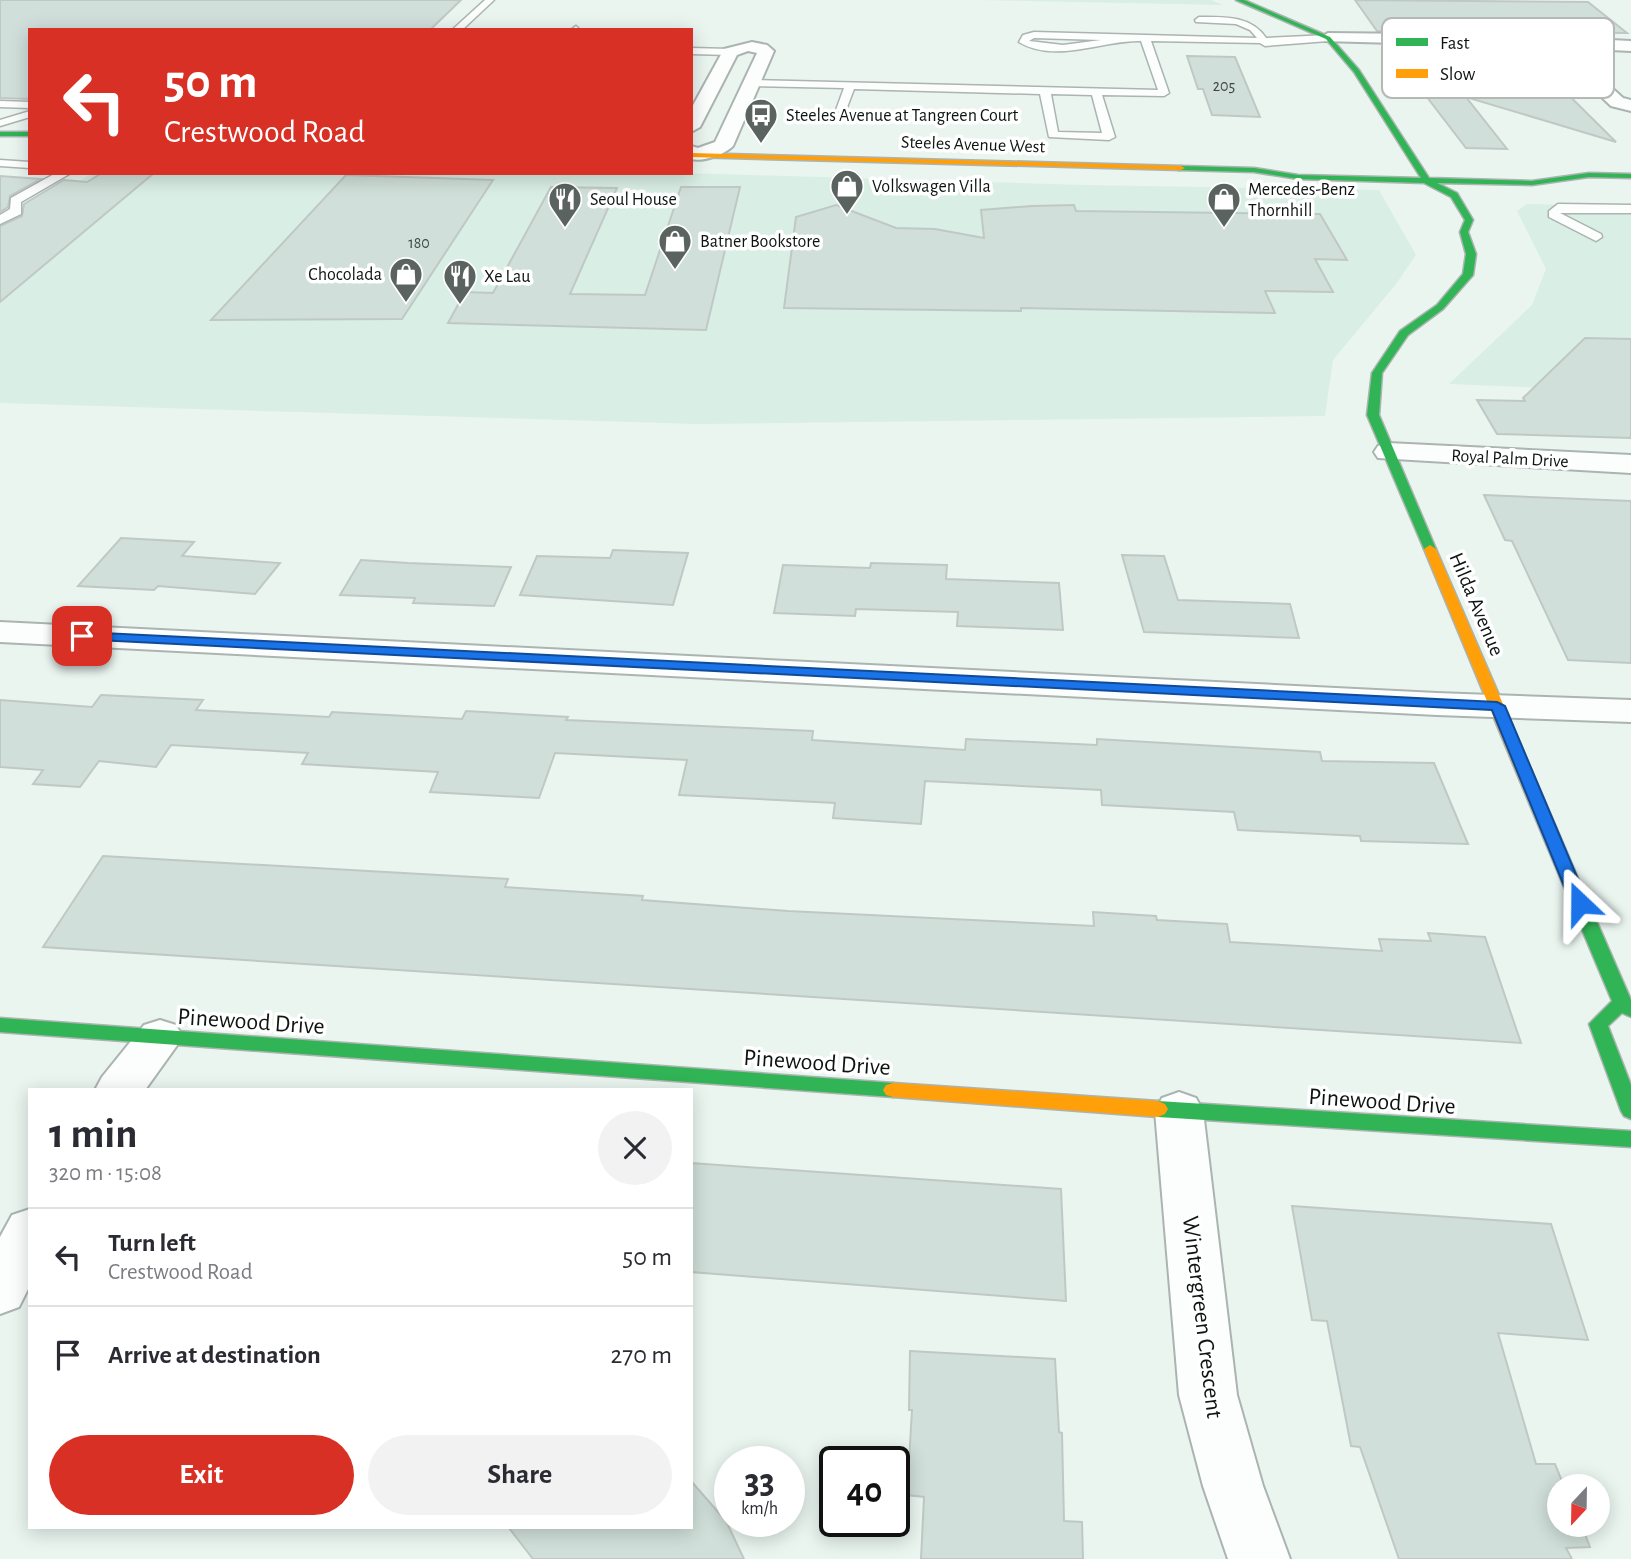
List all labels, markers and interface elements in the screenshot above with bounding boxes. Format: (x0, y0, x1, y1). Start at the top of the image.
legend (1382, 18, 1614, 98)
text: Fast (1440, 34, 1470, 53)
icon: left (49, 56, 140, 147)
text: 50 m (164, 58, 258, 107)
text: Slow (1440, 65, 1476, 84)
house number: 205 (1213, 78, 1235, 94)
bus stop icon: Steeles Avenue at Tangreen Court (742, 96, 780, 145)
place label: Steeles Avenue at Tangreen Court (786, 107, 1019, 125)
text: Crestwood Road (164, 116, 365, 148)
street label: Steeles Avenue West (900, 133, 1046, 157)
shop icon: Volkswagen Villa (828, 167, 866, 216)
place label: Volkswagen Villa (872, 178, 991, 196)
restaurant icon: Seoul House (546, 180, 584, 229)
shop icon: Mercedes-Benz Thornhill (1205, 180, 1243, 229)
place label: Mercedes-Benz Thornhill (1248, 181, 1355, 220)
place label: Seoul House (590, 191, 677, 209)
shop icon: Batner Bookstore (656, 222, 694, 271)
place label: Batner Bookstore (700, 233, 820, 251)
house number: 180 (408, 235, 430, 251)
shop icon: Chocolada (387, 255, 425, 304)
restaurant icon: Xe Lau (441, 257, 479, 306)
place label: Chocolada (308, 266, 382, 284)
place label: Xe Lau (484, 268, 531, 286)
street label: Royal Palm Drive (1451, 447, 1569, 471)
street label: Hilda Avenue (1445, 550, 1508, 659)
pin (52, 606, 112, 666)
icon: arrive (63, 617, 101, 655)
position arrow (1543, 866, 1617, 940)
street label: Pinewood Drive (177, 1005, 325, 1039)
street label: Pinewood Drive (743, 1046, 891, 1080)
street label: Pinewood Drive (1308, 1085, 1456, 1119)
button: close (598, 1111, 672, 1185)
text: 1 min (49, 1113, 138, 1155)
text: 320 m · 15:08 (49, 1162, 162, 1185)
street label: Wintergreen Crescent (1178, 1215, 1226, 1420)
text: Turn left (108, 1230, 196, 1256)
icon: left (49, 1238, 87, 1276)
text: 50 m (622, 1244, 672, 1270)
text: Crestwood Road (108, 1261, 253, 1284)
icon: arrive (49, 1336, 87, 1374)
text: Arrive at destination (108, 1342, 321, 1368)
text: 270 m (611, 1342, 672, 1368)
button: Exit (49, 1435, 354, 1515)
button: Share (368, 1435, 672, 1515)
speed limit sign: 40 (819, 1446, 910, 1537)
text: 33 (744, 1465, 775, 1500)
north arrow (1547, 1474, 1610, 1536)
map controls (1547, 1474, 1610, 1537)
text: km/h (741, 1500, 778, 1518)

